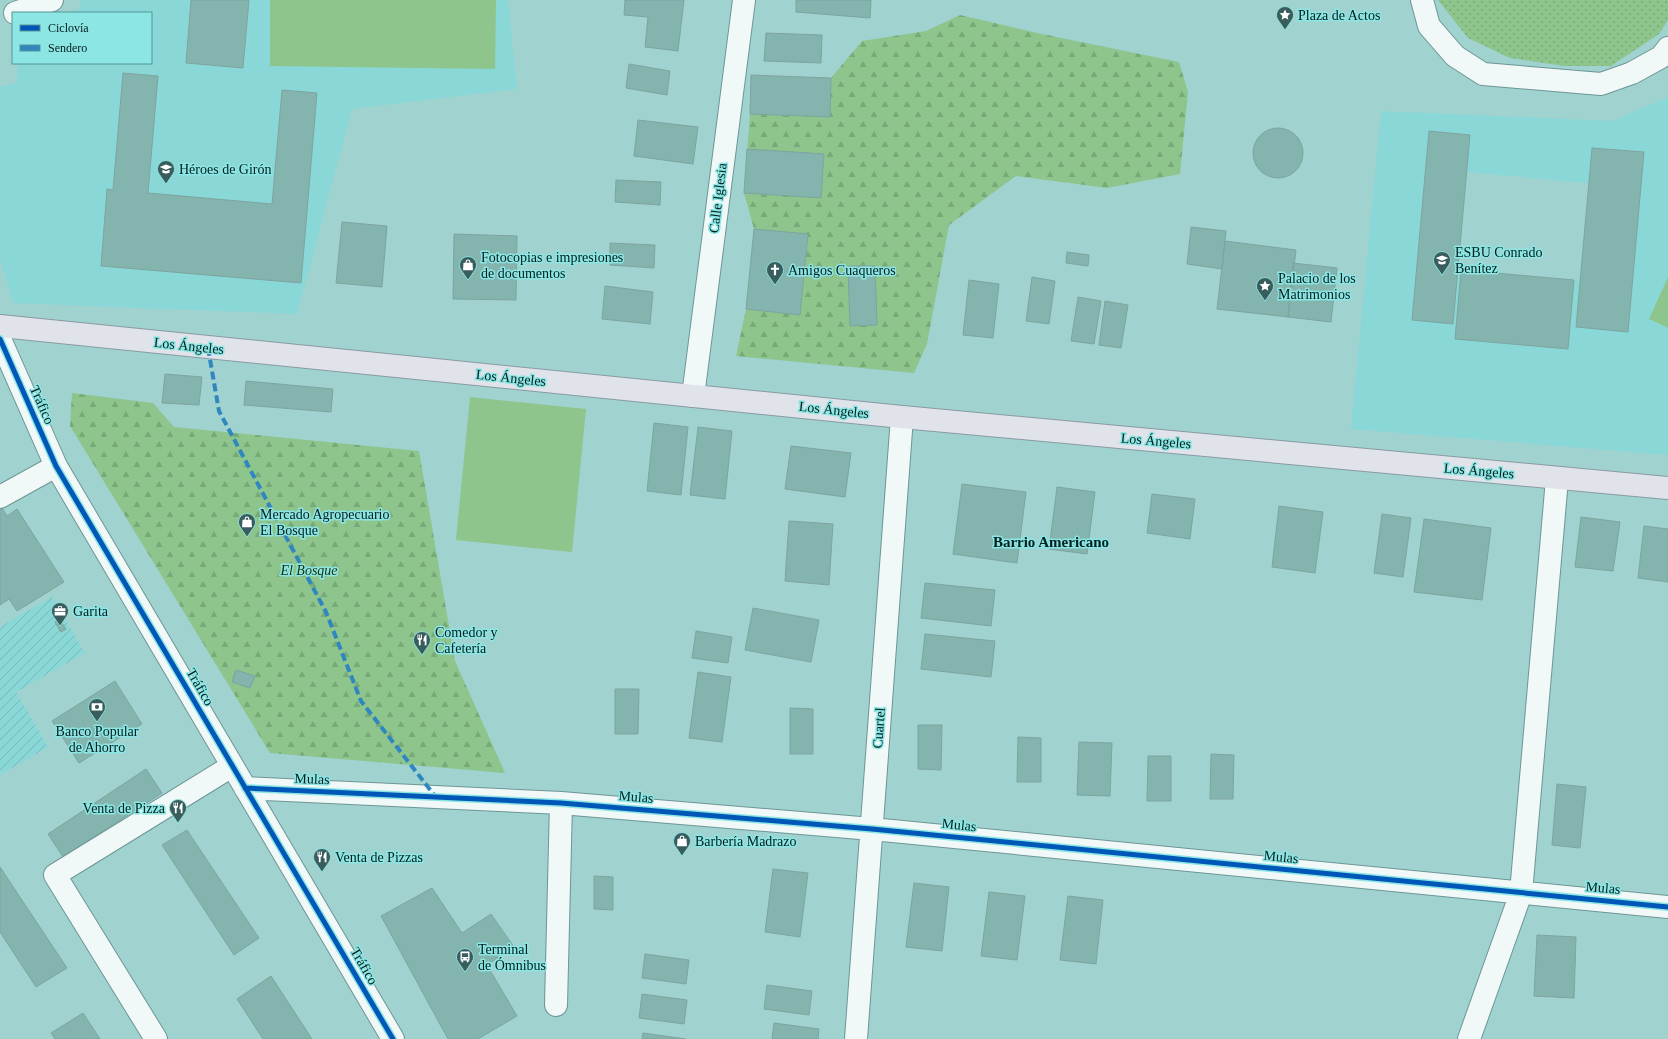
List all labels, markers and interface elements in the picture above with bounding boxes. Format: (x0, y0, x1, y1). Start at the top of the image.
place icon: Plaza de Actos (1275, 5, 1295, 30)
place label: Plaza de Actos (1298, 8, 1380, 23)
legend (12, 12, 152, 64)
text: Ciclovía (48, 21, 89, 35)
text: Sendero (48, 41, 87, 55)
school or university icon: Héroes de Girón (156, 159, 176, 184)
street label: Calle Iglesia (706, 161, 730, 234)
place label: Héroes de Girón (179, 162, 272, 177)
place label: ESBU Conrado Benítez (1455, 245, 1543, 276)
place label: Fotocopias e impresiones de documentos (481, 250, 623, 281)
school or university icon: ESBU Conrado Benítez (1432, 250, 1452, 275)
shop icon: Fotocopias e impresiones de documentos (458, 255, 478, 280)
church icon: Amigos Cuaqueros (765, 260, 785, 285)
place label: Amigos Cuaqueros (788, 263, 896, 278)
place label: Palacio de los Matrimonios (1278, 271, 1356, 302)
place icon: Palacio de los Matrimonios (1255, 276, 1275, 301)
street label: Los Ángeles (153, 334, 225, 357)
street label: Los Ángeles (475, 366, 547, 389)
street label: Tráfico (27, 383, 57, 427)
street label: Los Ángeles (798, 398, 870, 421)
street label: Los Ángeles (1120, 429, 1192, 452)
street label: Los Ángeles (1443, 459, 1515, 482)
place label: Mercado Agropecuario El Bosque (260, 507, 389, 538)
shop icon: Mercado Agropecuario El Bosque (237, 512, 257, 537)
district label: Barrio Americano (993, 534, 1109, 550)
park label: El Bosque (279, 563, 338, 578)
office icon: Garita (50, 601, 70, 626)
place label: Garita (73, 604, 109, 619)
place label: Comedor y Cafetería (435, 625, 498, 656)
restaurant icon: Comedor y Cafetería (412, 630, 432, 655)
street label: Tráfico (183, 666, 217, 708)
bank icon: Banco Popular de Ahorro (87, 697, 107, 722)
street label: Cuartel (870, 707, 888, 749)
place label: Banco Popular de Ahorro (56, 724, 139, 755)
street label: Mulas (294, 771, 330, 787)
street label: Mulas (618, 788, 654, 806)
restaurant icon: Venta de Pizza (168, 798, 188, 823)
place label: Venta de Pizza (83, 801, 166, 816)
street label: Mulas (941, 816, 977, 834)
shop icon: Barbería Madrazo (672, 831, 692, 856)
place label: Barbería Madrazo (695, 834, 796, 849)
restaurant icon: Venta de Pizzas (312, 847, 332, 872)
street label: Mulas (1263, 848, 1299, 866)
place label: Venta de Pizzas (335, 850, 423, 865)
street label: Mulas (1585, 879, 1621, 897)
place label: Terminal de Ómnibus (478, 942, 546, 973)
street label: Tráfico (347, 945, 381, 987)
bus stop icon: Terminal de Ómnibus (455, 947, 475, 972)

